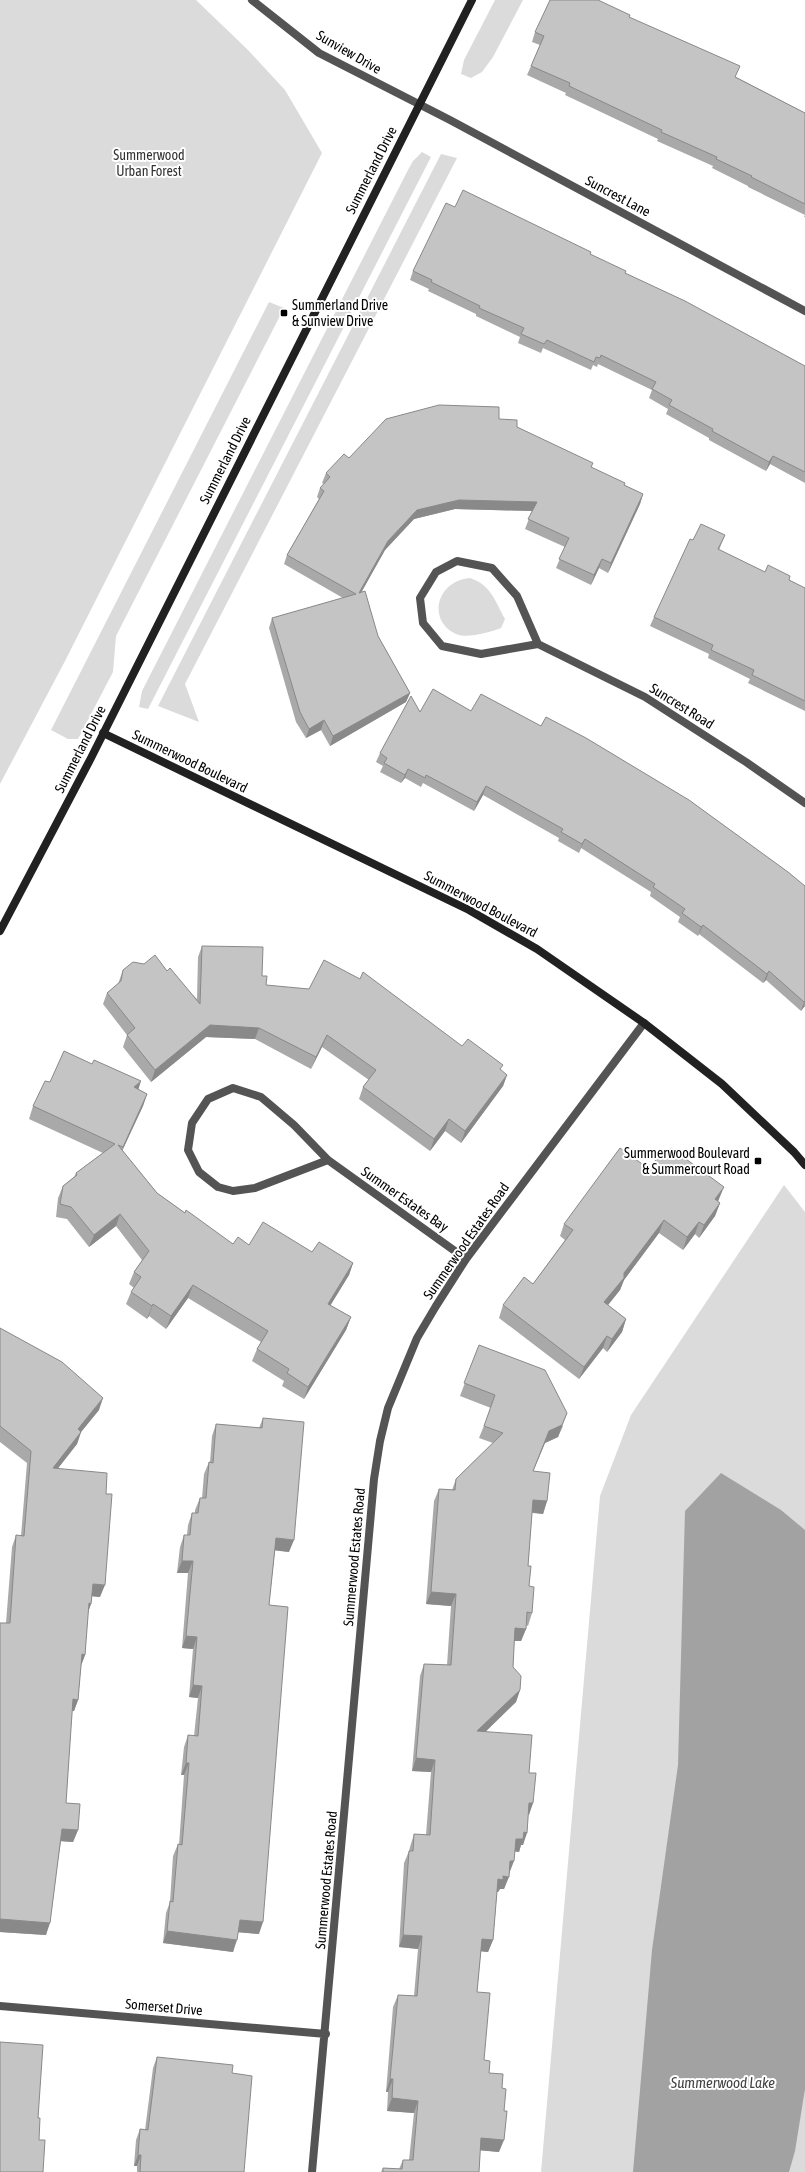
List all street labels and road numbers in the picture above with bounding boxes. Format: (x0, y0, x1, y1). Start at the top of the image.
street label: Sunview Drive (314, 27, 384, 77)
street label: Summerland Drive (342, 124, 400, 216)
street label: Suncrest Lane (583, 172, 653, 220)
street label: Summerland Drive (196, 414, 254, 506)
street label: Suncrest Road (647, 680, 717, 732)
street label: Summerland Drive (51, 703, 109, 795)
street label: Summerwood Boulevard (130, 726, 250, 796)
street label: Summerwood Boulevard (422, 867, 540, 941)
street label: Summer Estates Bay (358, 1163, 452, 1235)
street label: Summerwood Estates Road (420, 1180, 512, 1302)
street label: Summerwood Estates Road (340, 1487, 368, 1627)
street label: Summerwood Estates Road (312, 1810, 340, 1950)
street label: Somerset Drive (125, 1996, 203, 2018)

